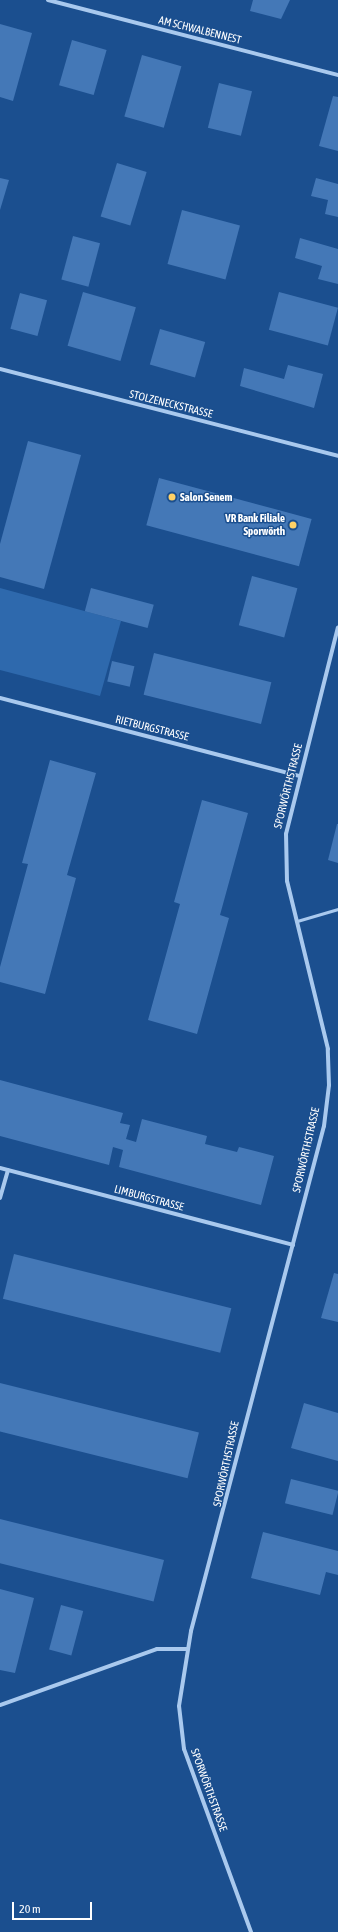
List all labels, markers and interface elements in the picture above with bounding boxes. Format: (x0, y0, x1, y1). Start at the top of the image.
street label: AM SCHWALBENNEST (157, 13, 243, 47)
street label: STOLZENECKSTRASSE (128, 387, 214, 421)
place label: Salon Senem (180, 490, 232, 504)
marker: Salon Senem (167, 492, 177, 502)
place label: VR Bank Filiale Sporwörth (225, 512, 285, 538)
marker: VR Bank Filiale Sporwörth (288, 520, 298, 530)
street label: RIETBURGSTRASSE (114, 713, 190, 743)
street label: SPORWÖRTHSTRASSE (271, 742, 305, 830)
street label: SPORWÖRTHSTRASSE (290, 1106, 322, 1194)
street label: LIMBURGSTRASSE (113, 1182, 185, 1214)
street label: SPORWÖRTHSTRASSE (210, 1420, 242, 1508)
street label: SPORWÖRTHSTRASSE (188, 1747, 230, 1833)
scale bar (14, 1894, 94, 1920)
text: 20 m (19, 1902, 41, 1916)

